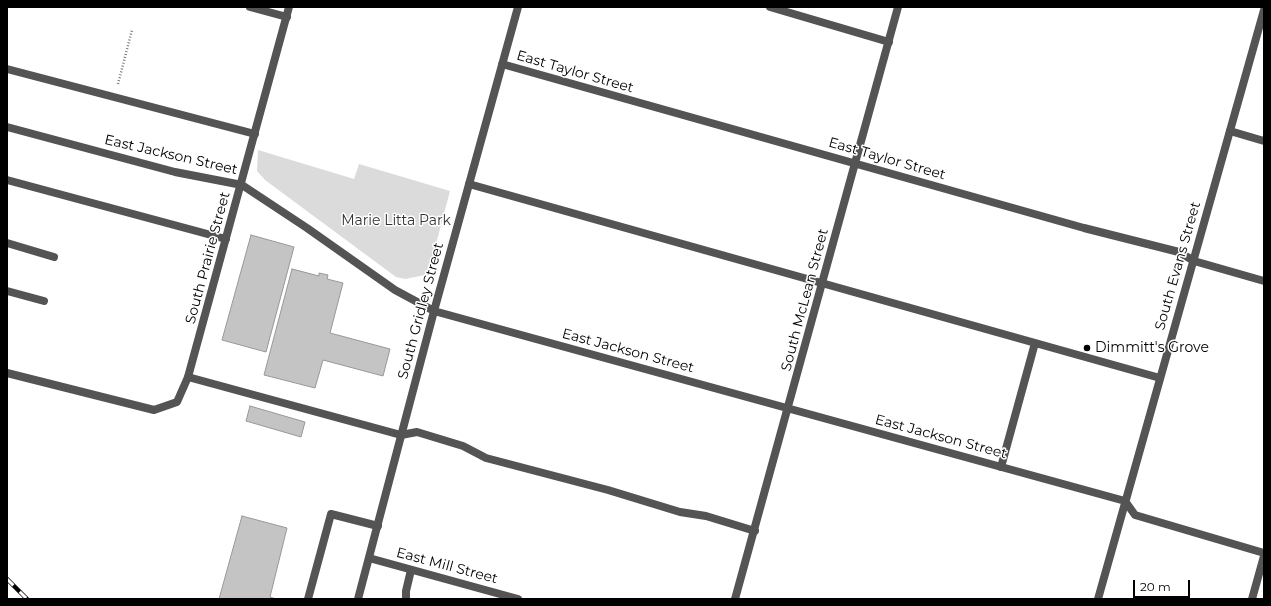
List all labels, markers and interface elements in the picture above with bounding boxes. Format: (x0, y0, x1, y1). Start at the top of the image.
street label: East Taylor Street (514, 47, 636, 97)
street label: East Jackson Street (103, 132, 239, 178)
street label: East Taylor Street (826, 134, 948, 184)
street label: South Prairie Street (182, 190, 234, 326)
street label: South Evans Street (1152, 200, 1204, 332)
park label: Marie Litta Park (341, 213, 451, 229)
street label: South McLean Street (778, 227, 832, 373)
street label: South Gridley Street (395, 241, 447, 381)
street label: East Jackson Street (560, 325, 696, 377)
place label: Dimmitt's Grove (1095, 340, 1209, 356)
marker: Dimmitt's Grove (1082, 343, 1092, 353)
street label: East Jackson Street (873, 411, 1009, 463)
street label: East Mill Street (394, 544, 500, 588)
scale bar (1135, 572, 1192, 598)
text: 20 m (1140, 579, 1171, 594)

